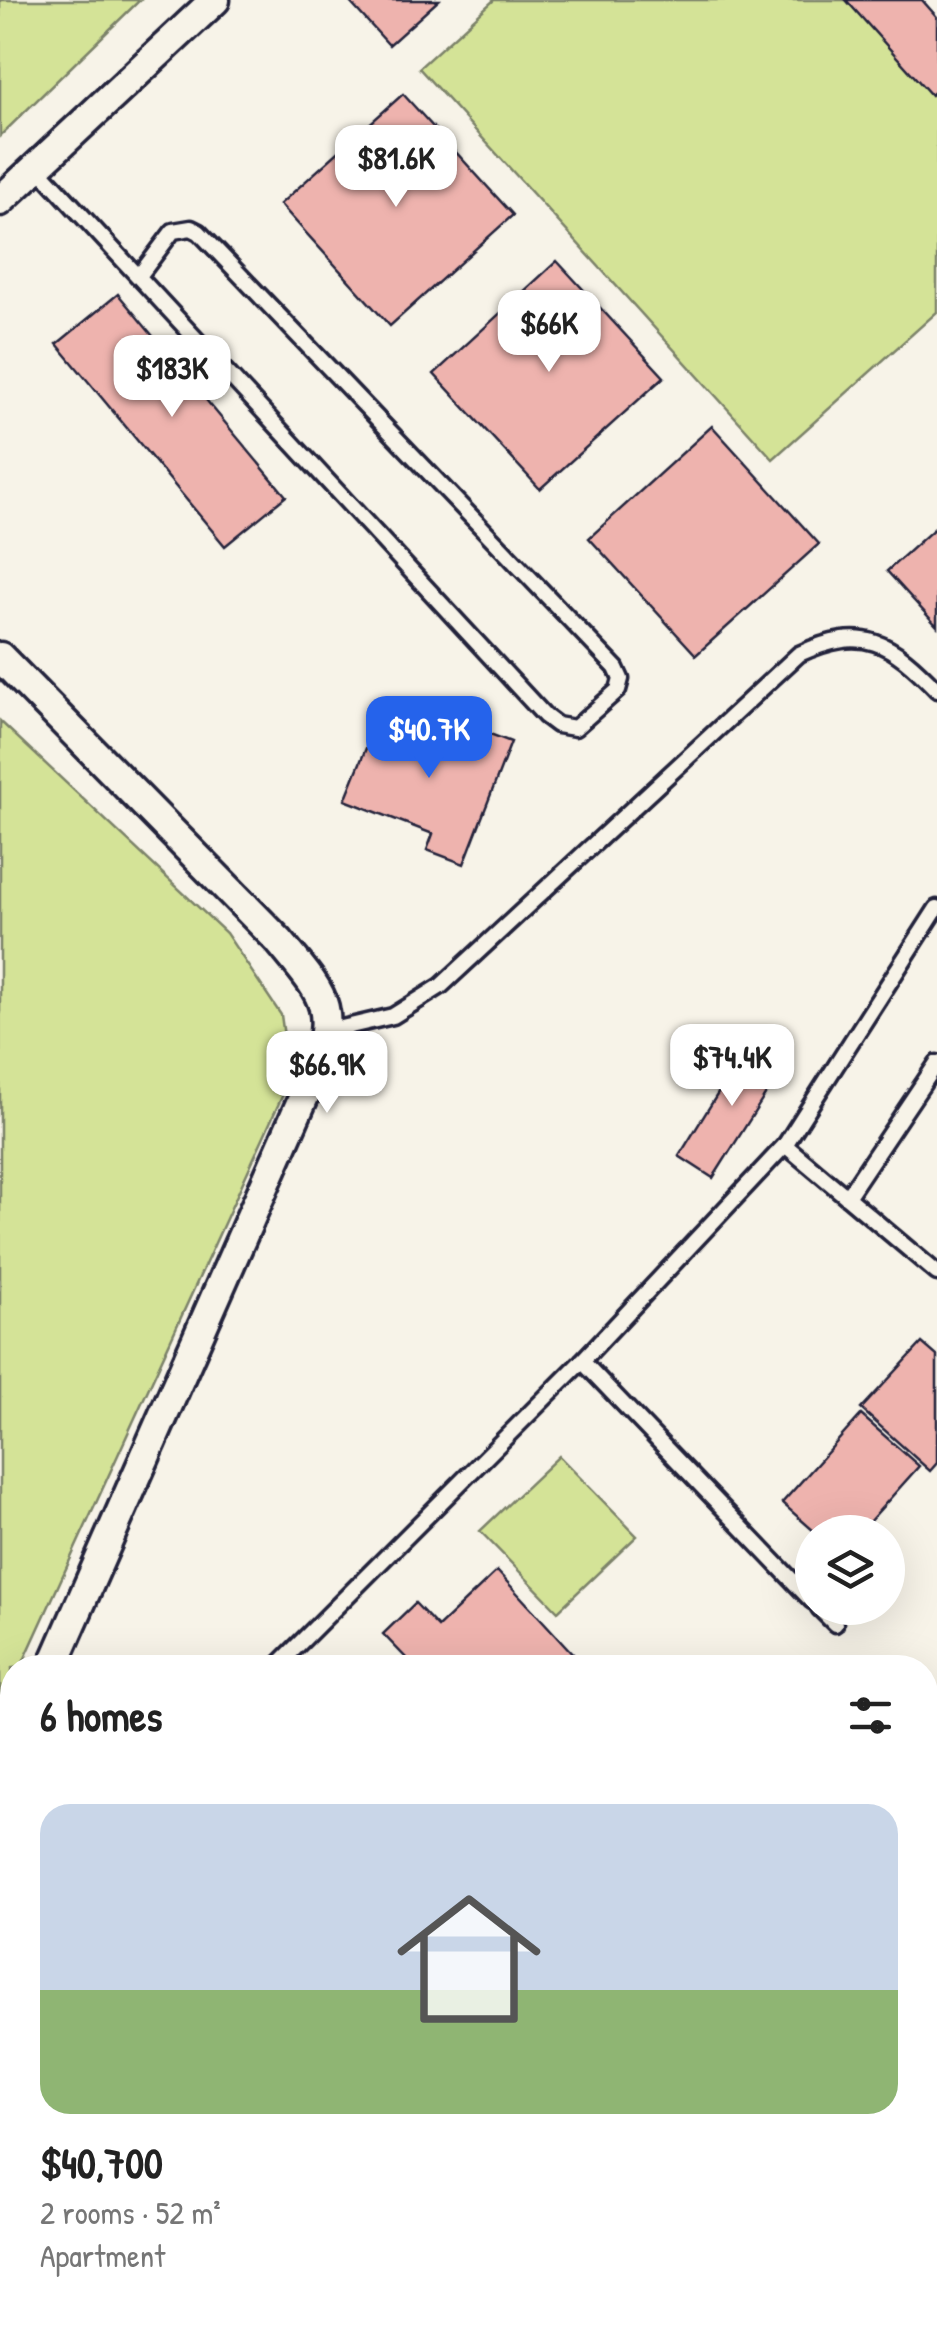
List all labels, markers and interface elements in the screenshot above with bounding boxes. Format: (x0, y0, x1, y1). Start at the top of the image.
pin: $81.6K (315, 125, 477, 210)
text: $81.6K (357, 136, 435, 179)
pin: $66K (490, 290, 608, 375)
text: $66K (520, 301, 578, 344)
pin: $183K (102, 335, 242, 420)
text: $183K (136, 346, 208, 389)
pin: $40.7K (348, 696, 510, 781)
text: $40.7K (388, 707, 470, 750)
pin: $74.4K (651, 1024, 813, 1109)
pin: $66.9K (246, 1031, 408, 1116)
text: $74.4K (692, 1035, 772, 1078)
text: $66.9K (288, 1042, 366, 1085)
map controls (795, 1515, 905, 1625)
button: layers (795, 1515, 905, 1625)
text: 6 homes (40, 1687, 162, 1744)
icon: filters (843, 1688, 898, 1743)
icon: home (379, 1869, 559, 2049)
text: $40,700 (40, 2134, 163, 2191)
text: 2 rooms · 52 m² (40, 2191, 221, 2234)
text: Apartment (40, 2234, 165, 2277)

